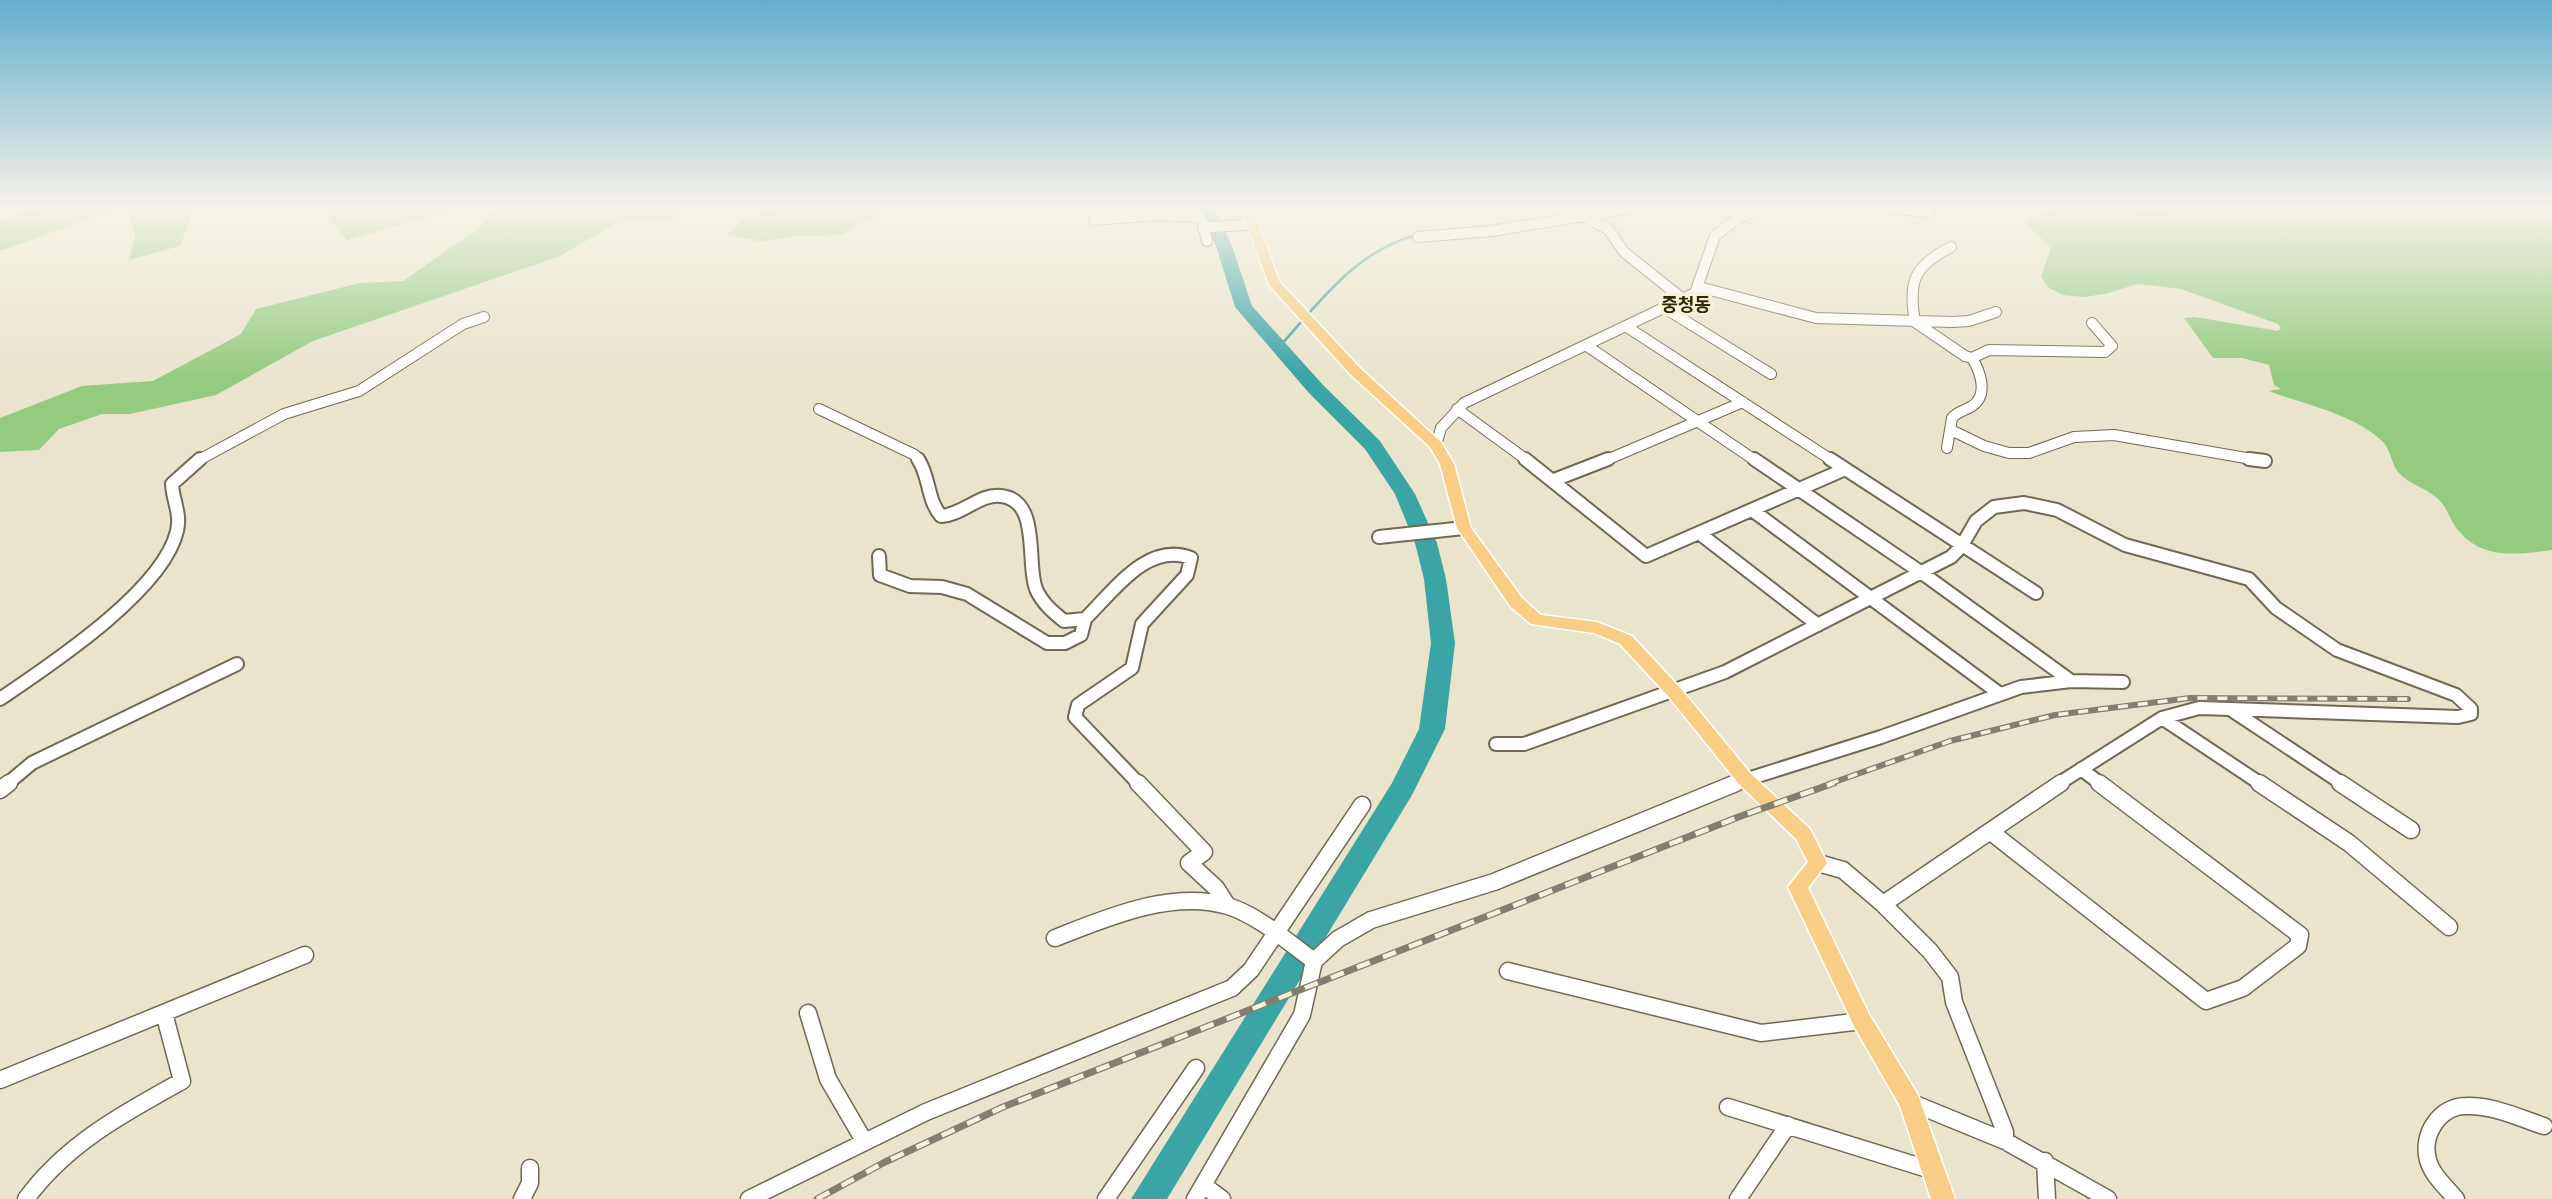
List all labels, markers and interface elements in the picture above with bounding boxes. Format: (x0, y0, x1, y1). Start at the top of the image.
district label: 중청동 (1661, 294, 1711, 316)

